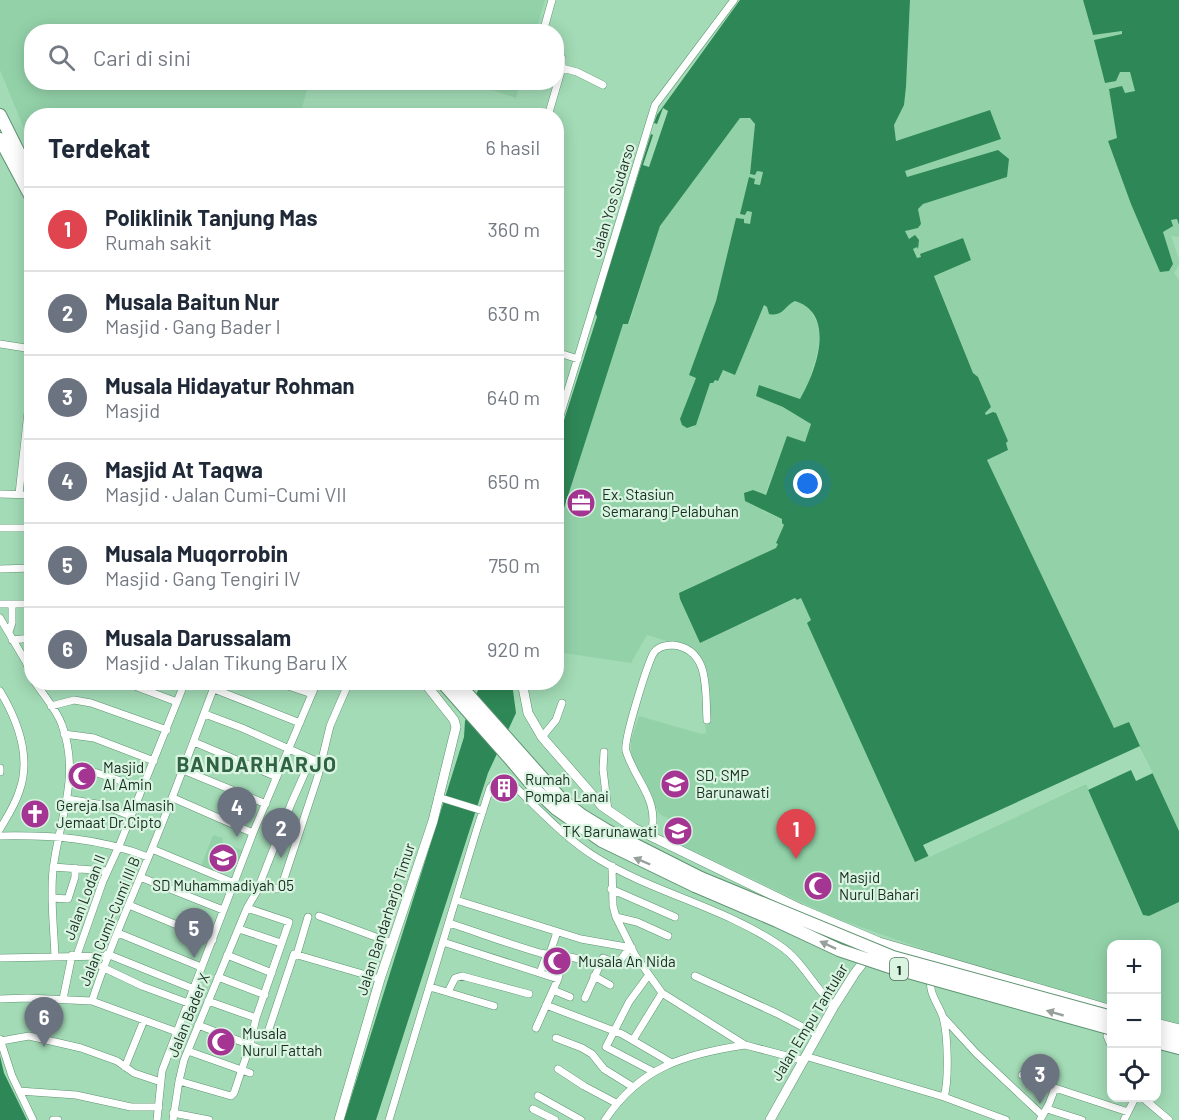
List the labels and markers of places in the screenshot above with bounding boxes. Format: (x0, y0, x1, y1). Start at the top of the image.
place label: Ex. Stasiun Semarang Pelabuhan (602, 485, 739, 520)
office icon: Ex. Stasiun Semarang Pelabuhan (565, 487, 597, 519)
place label: Masjid Al Amin (103, 758, 152, 793)
mosque icon: Masjid Al Amin (66, 760, 98, 792)
place label: SD, SMP Barunawati (696, 766, 770, 801)
school or university icon: SD, SMP Barunawati (659, 768, 691, 800)
place label: Rumah Pompa Lanai (525, 770, 609, 805)
building icon: Rumah Pompa Lanai (488, 772, 520, 804)
pin: 4 (218, 788, 256, 837)
place label: Gereja Isa Almasih Jemaat Dr.Cipto (56, 796, 174, 831)
church icon: Gereja Isa Almasih Jemaat Dr.Cipto (19, 798, 51, 830)
pin: 2 (262, 808, 300, 858)
pin: 1 (776, 810, 816, 859)
school or university icon: TK Barunawati (662, 815, 694, 847)
place label: TK Barunawati (563, 822, 657, 840)
school or university icon: SD Muhammadiyah 05 (207, 842, 239, 874)
place label: Masjid Nurul Bahari (839, 868, 919, 903)
mosque icon: Masjid Nurul Bahari (802, 870, 834, 902)
place label: SD Muhammadiyah 05 (152, 876, 294, 894)
pin: 5 (174, 908, 214, 958)
mosque icon: Musala An Nida (541, 945, 573, 977)
place label: Musala An Nida (578, 952, 676, 970)
pin: 6 (24, 998, 63, 1047)
place label: Musala Nurul Fattah (242, 1024, 322, 1059)
mosque icon: Musala Nurul Fattah (205, 1026, 237, 1058)
pin: 3 (1020, 1054, 1060, 1104)

